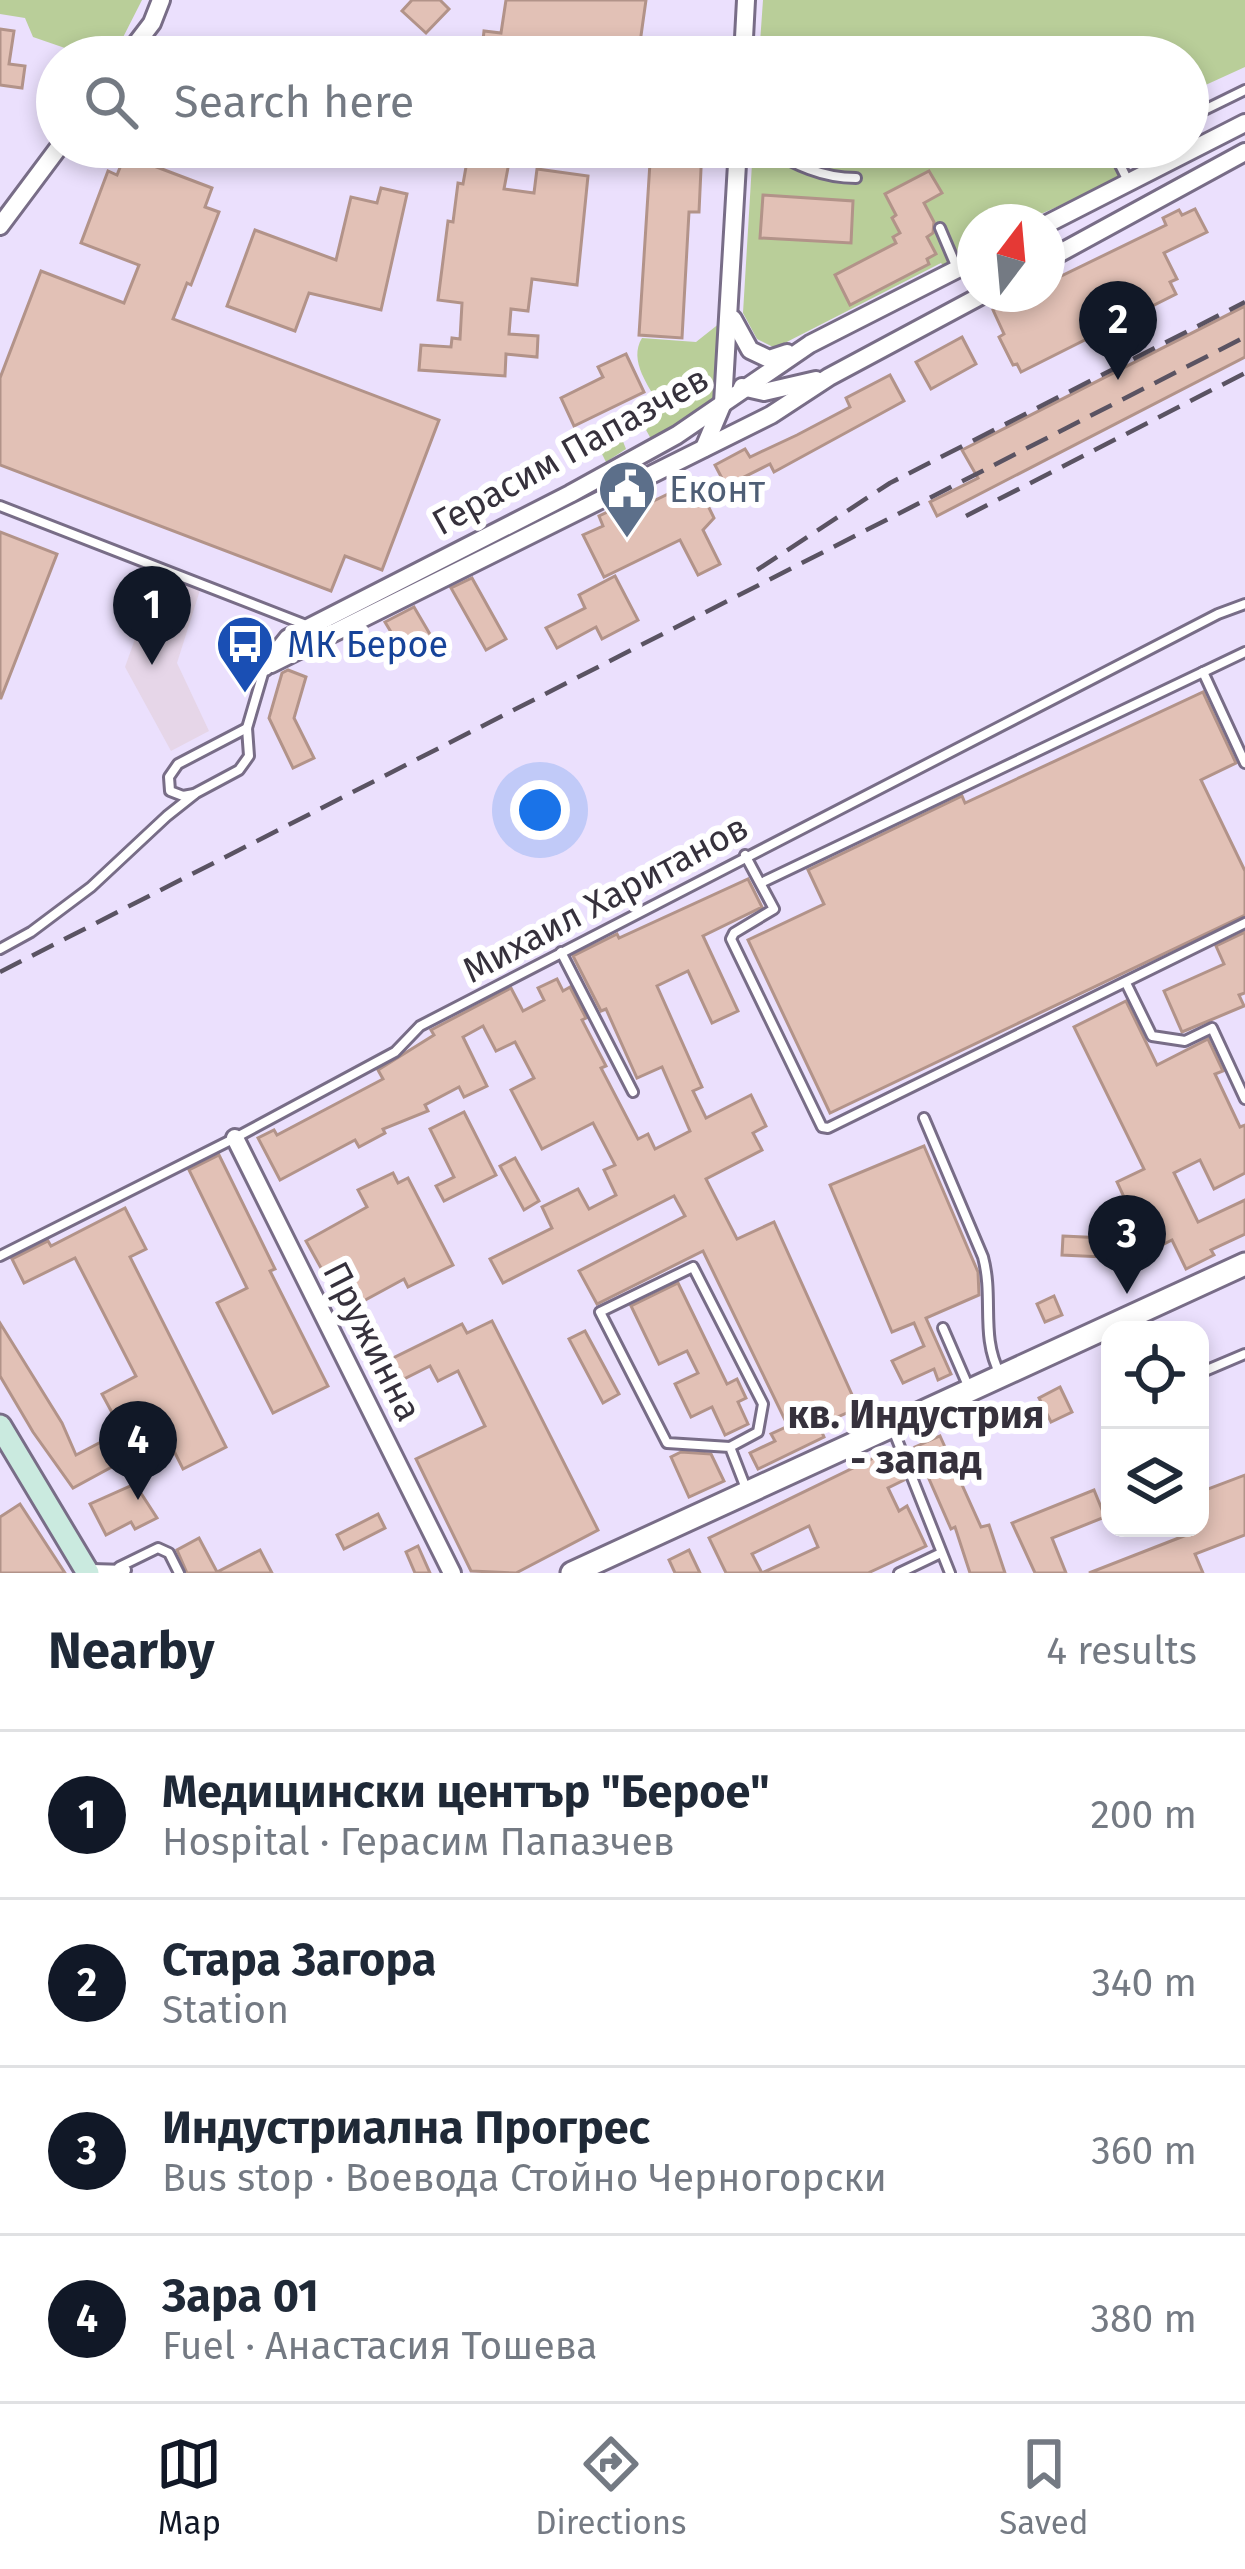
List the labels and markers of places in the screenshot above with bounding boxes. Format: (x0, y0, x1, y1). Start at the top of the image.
pin: 2 (1079, 281, 1157, 380)
public building icon: Еконт (596, 458, 658, 540)
place label: Еконт (669, 468, 766, 512)
pin: 1 (113, 566, 191, 665)
bus stop icon: МК Берое (214, 613, 276, 695)
place label: МК Берое (287, 623, 448, 667)
pin: 3 (1088, 1195, 1166, 1294)
pin: 4 (99, 1401, 177, 1500)

